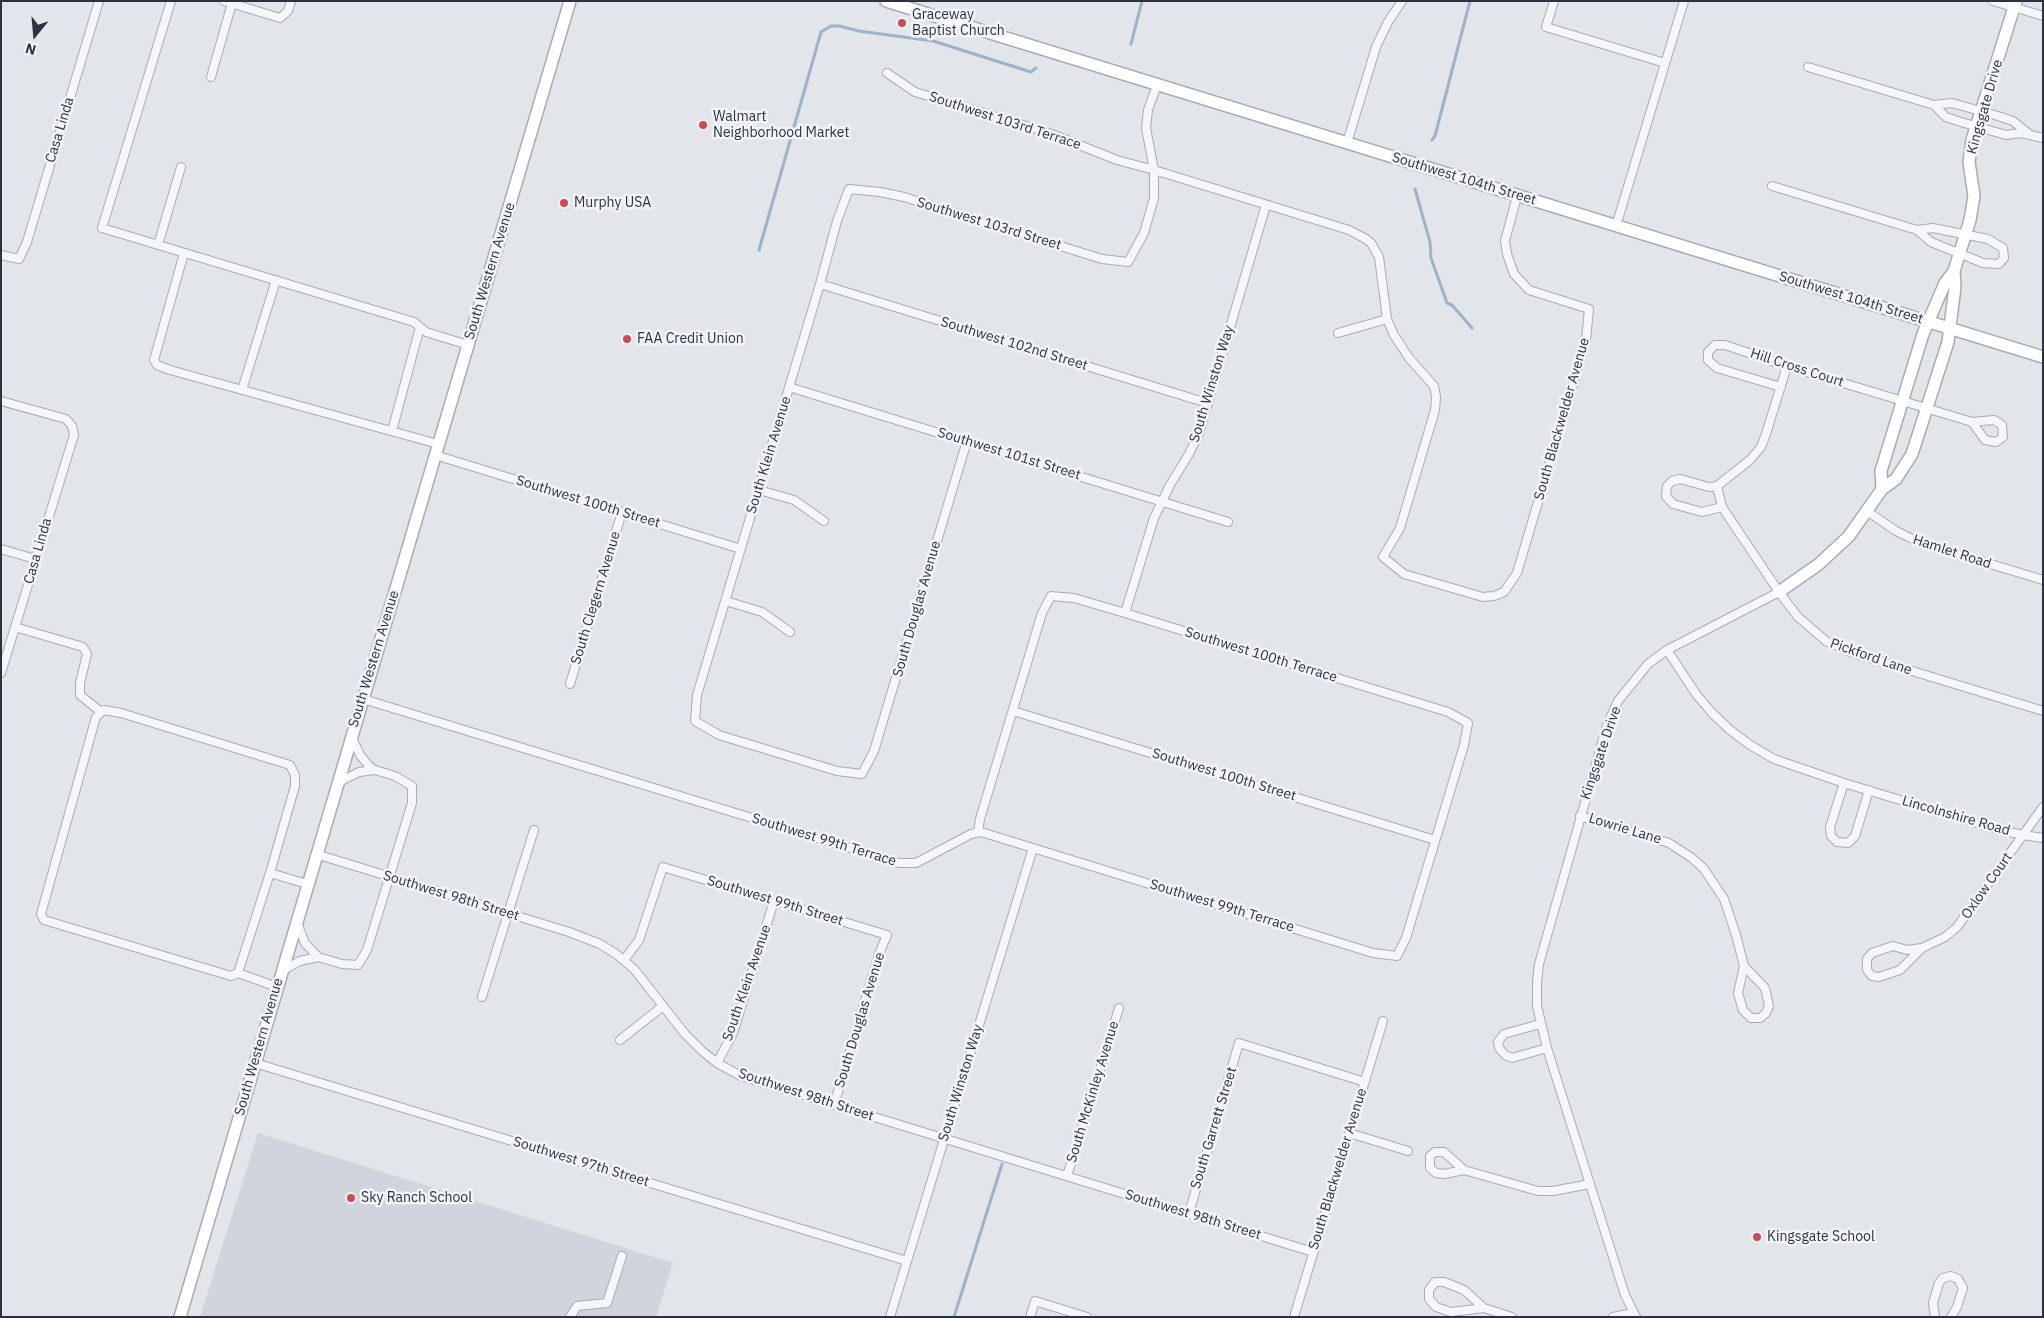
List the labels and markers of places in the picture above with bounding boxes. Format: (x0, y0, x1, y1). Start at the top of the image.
place label: Graceway Baptist Church (912, 7, 1005, 40)
marker: Graceway Baptist Church (896, 17, 908, 29)
place label: Walmart Neighborhood Market (713, 109, 849, 142)
marker: Walmart Neighborhood Market (697, 119, 709, 131)
place label: Murphy USA (574, 195, 651, 211)
marker: Murphy USA (558, 197, 570, 209)
place label: FAA Credit Union (637, 331, 744, 347)
marker: FAA Credit Union (621, 333, 633, 345)
place label: Sky Ranch School (361, 1190, 472, 1206)
marker: Sky Ranch School (345, 1192, 357, 1204)
place label: Kingsgate School (1767, 1229, 1875, 1245)
marker: Kingsgate School (1751, 1231, 1763, 1243)

